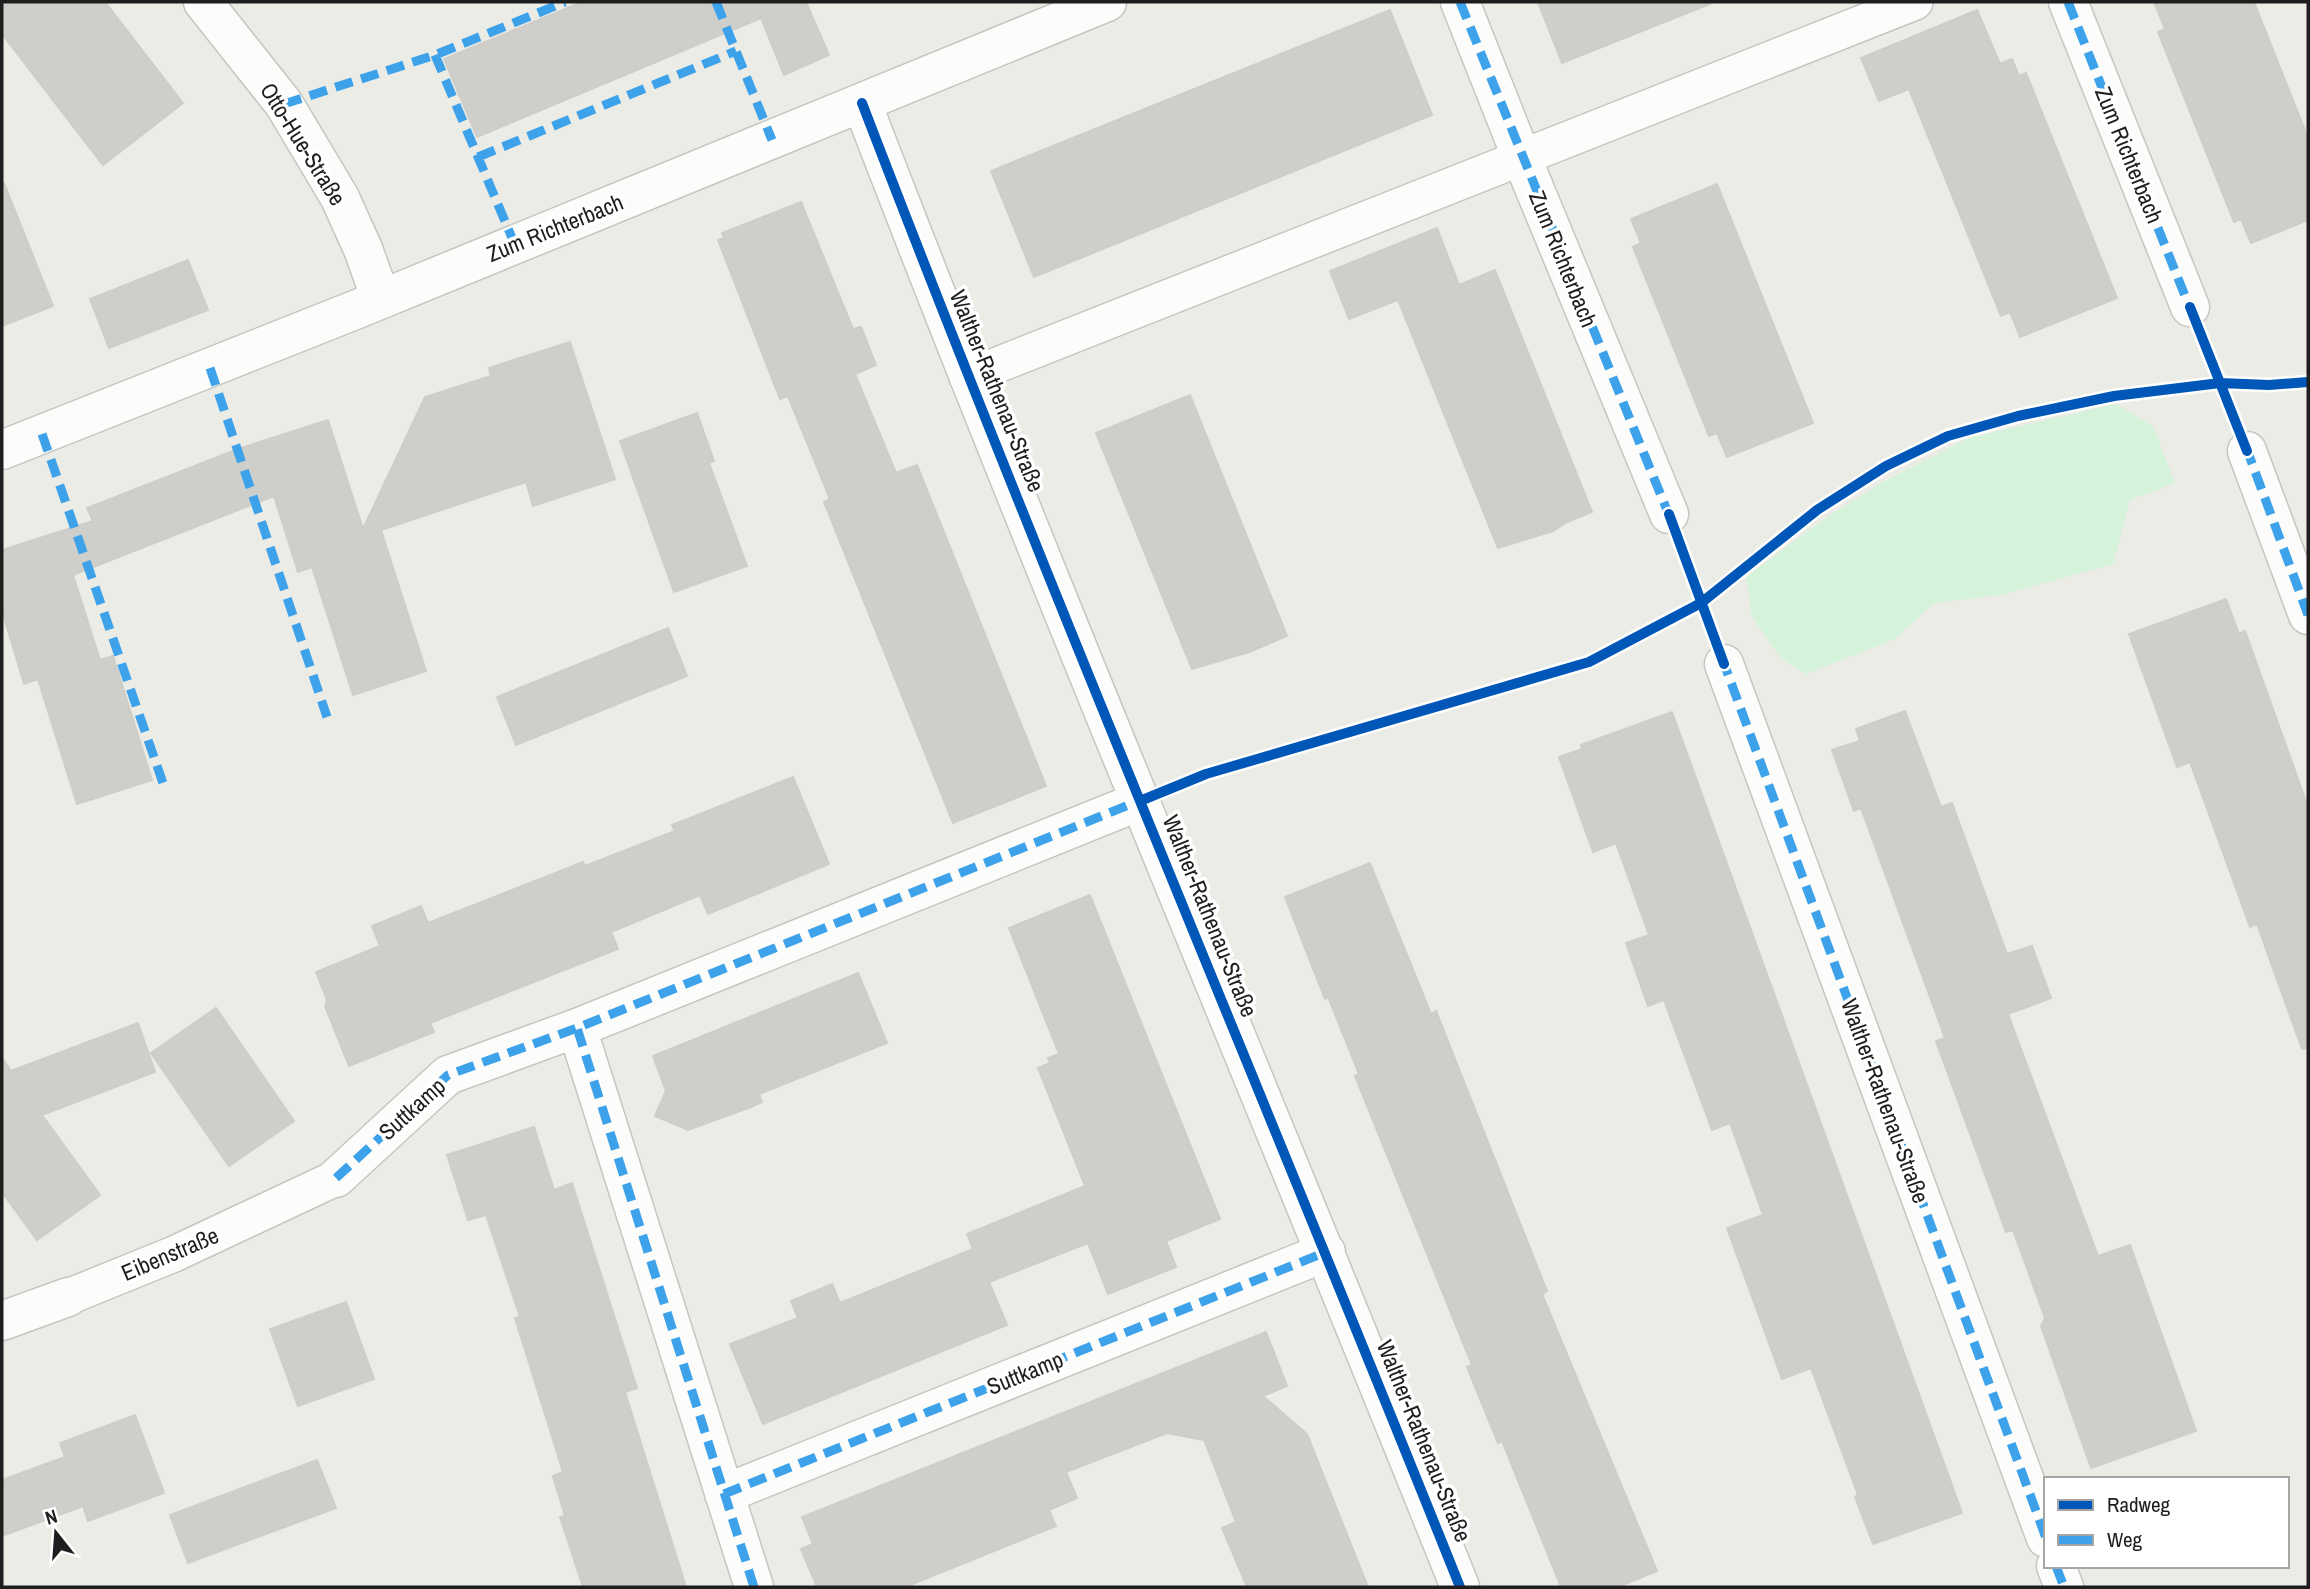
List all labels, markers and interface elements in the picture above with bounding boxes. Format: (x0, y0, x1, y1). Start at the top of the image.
street label: Otto-Hue-Straße (253, 76, 354, 211)
street label: Zum Richterbach (2088, 82, 2171, 228)
street label: Zum Richterbach (482, 186, 628, 269)
street label: Zum Richterbach (1522, 186, 1605, 332)
street label: Walther-Rathenau-Straße (943, 285, 1052, 496)
street label: Walther-Rathenau-Straße (1156, 810, 1265, 1021)
street label: Walther-Rathenau-Straße (1834, 994, 1937, 1207)
street label: Suttkamp (372, 1070, 452, 1147)
street label: Eibenstraße (116, 1219, 223, 1288)
street label: Walther-Rathenau-Straße (1370, 1335, 1479, 1546)
street label: Suttkamp (982, 1343, 1068, 1402)
legend (2044, 1477, 2289, 1568)
text: Radweg (2107, 1490, 2171, 1519)
north arrow (21, 1498, 91, 1568)
text: N (42, 1503, 60, 1531)
text: Weg (2107, 1525, 2143, 1554)

